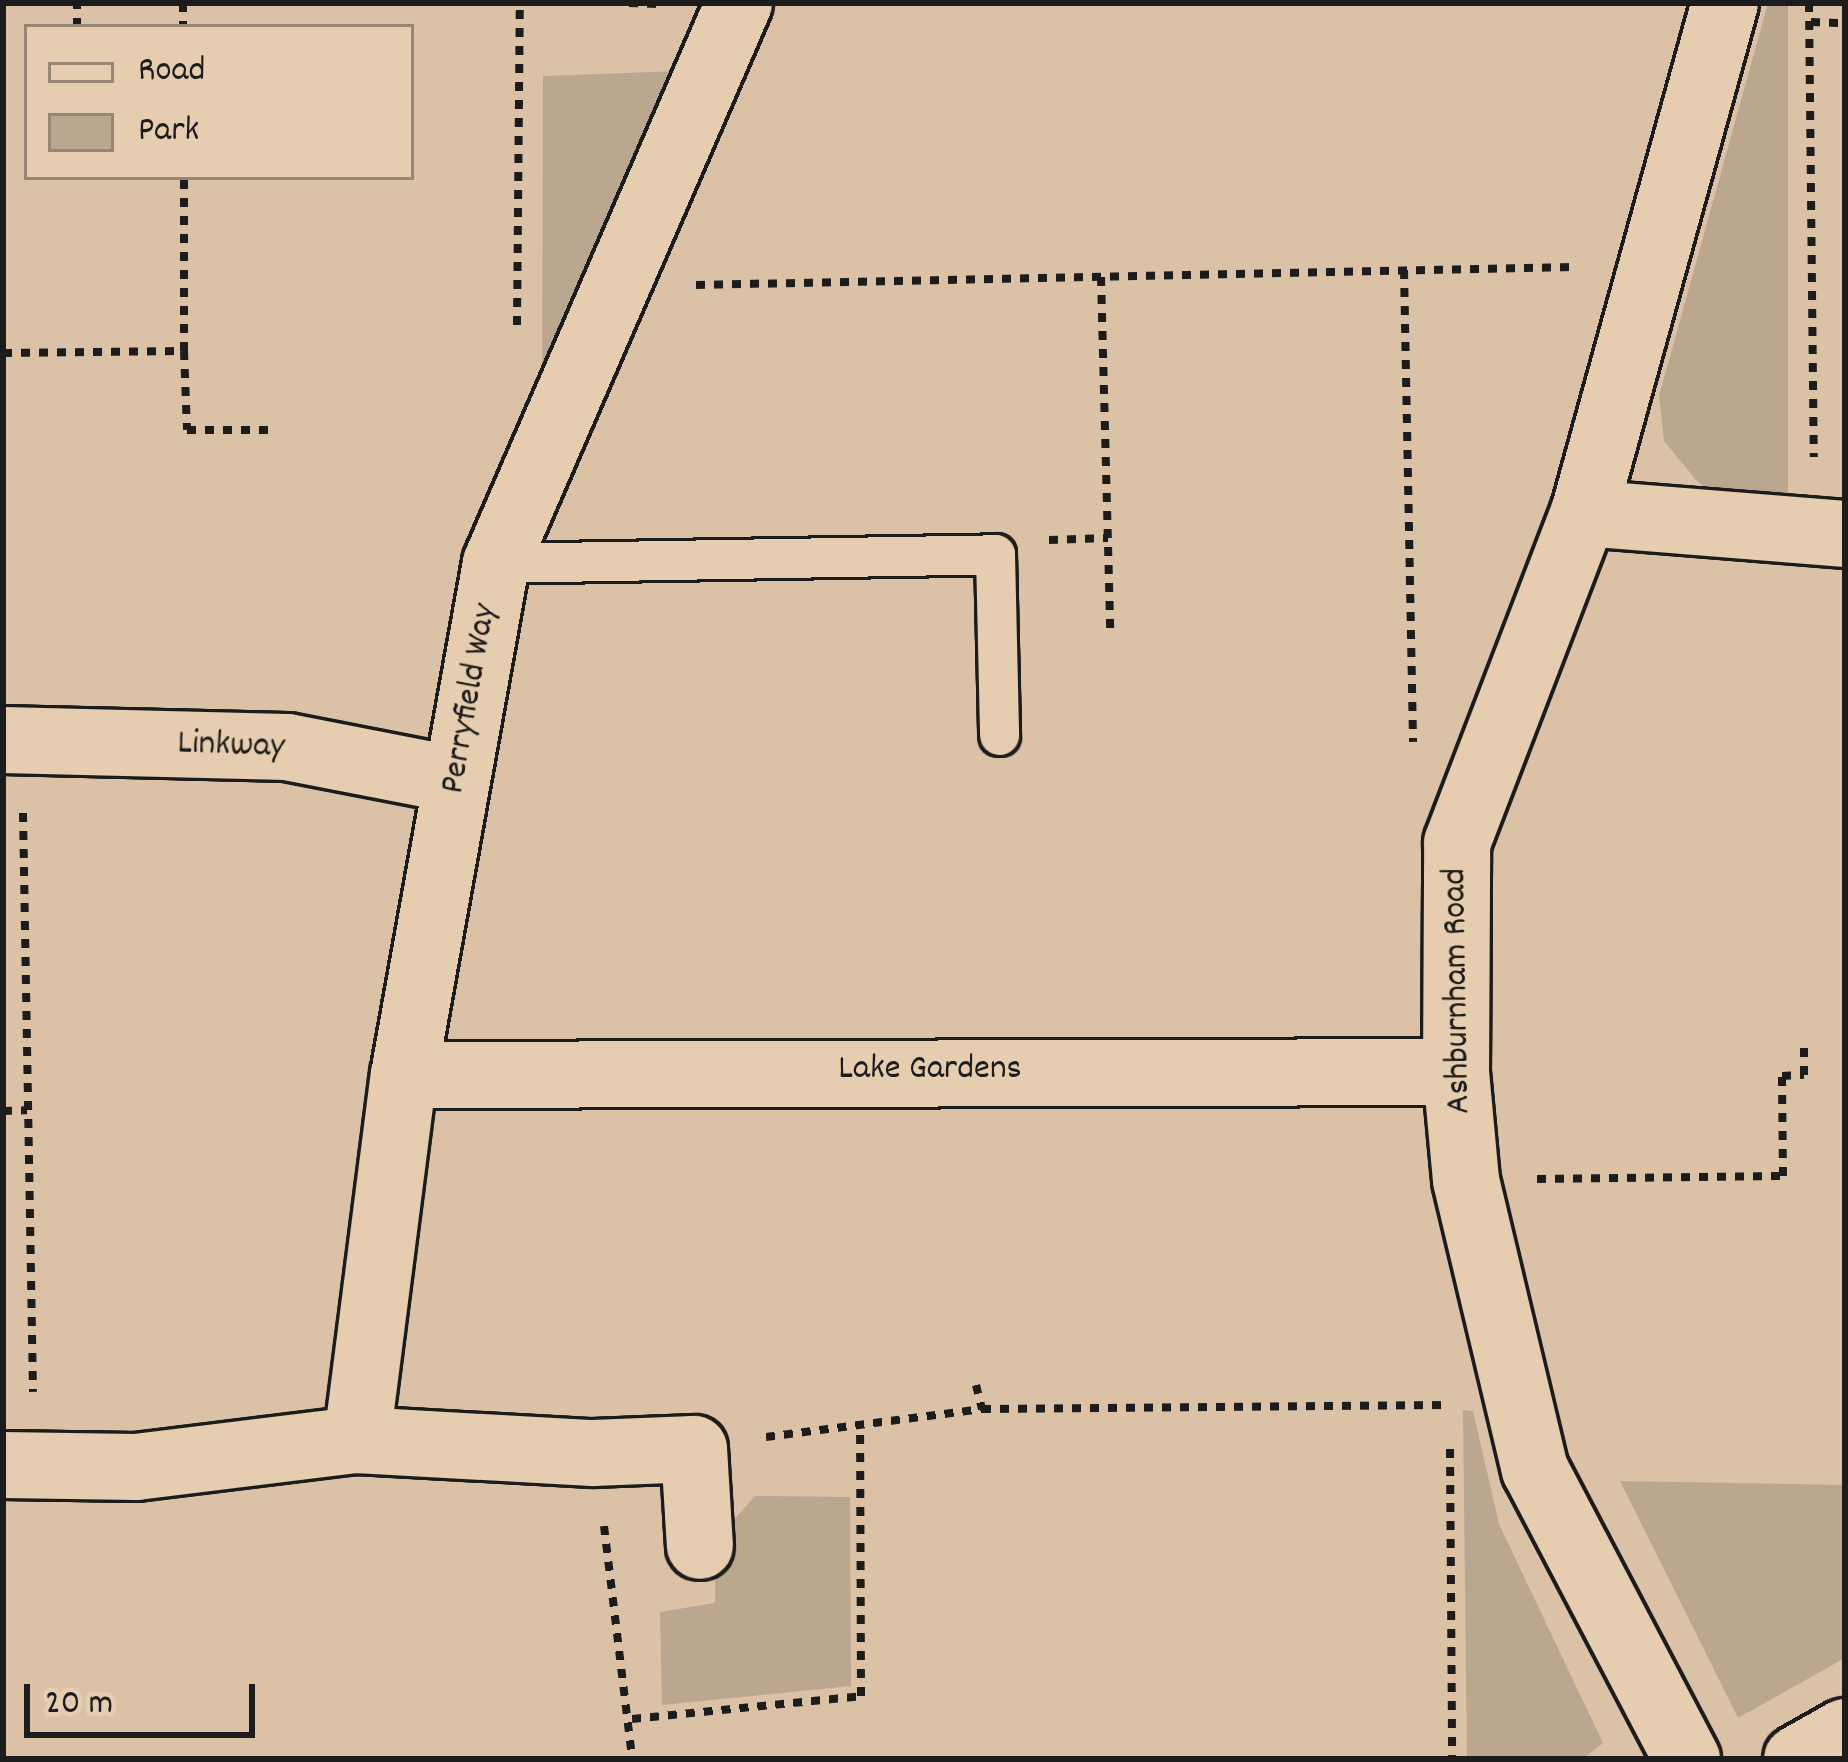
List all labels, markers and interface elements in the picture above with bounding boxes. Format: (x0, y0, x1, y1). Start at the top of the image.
legend (24, 24, 414, 180)
text: Road (138, 46, 205, 98)
text: Park (138, 106, 199, 158)
street label: Perryfield Way (433, 601, 509, 797)
street label: Linkway (177, 724, 285, 770)
street label: Ashburnham Road (1435, 868, 1483, 1114)
street label: Lake Gardens (838, 1049, 1022, 1093)
scale bar (30, 1660, 261, 1734)
text: 20 m (45, 1679, 113, 1731)

